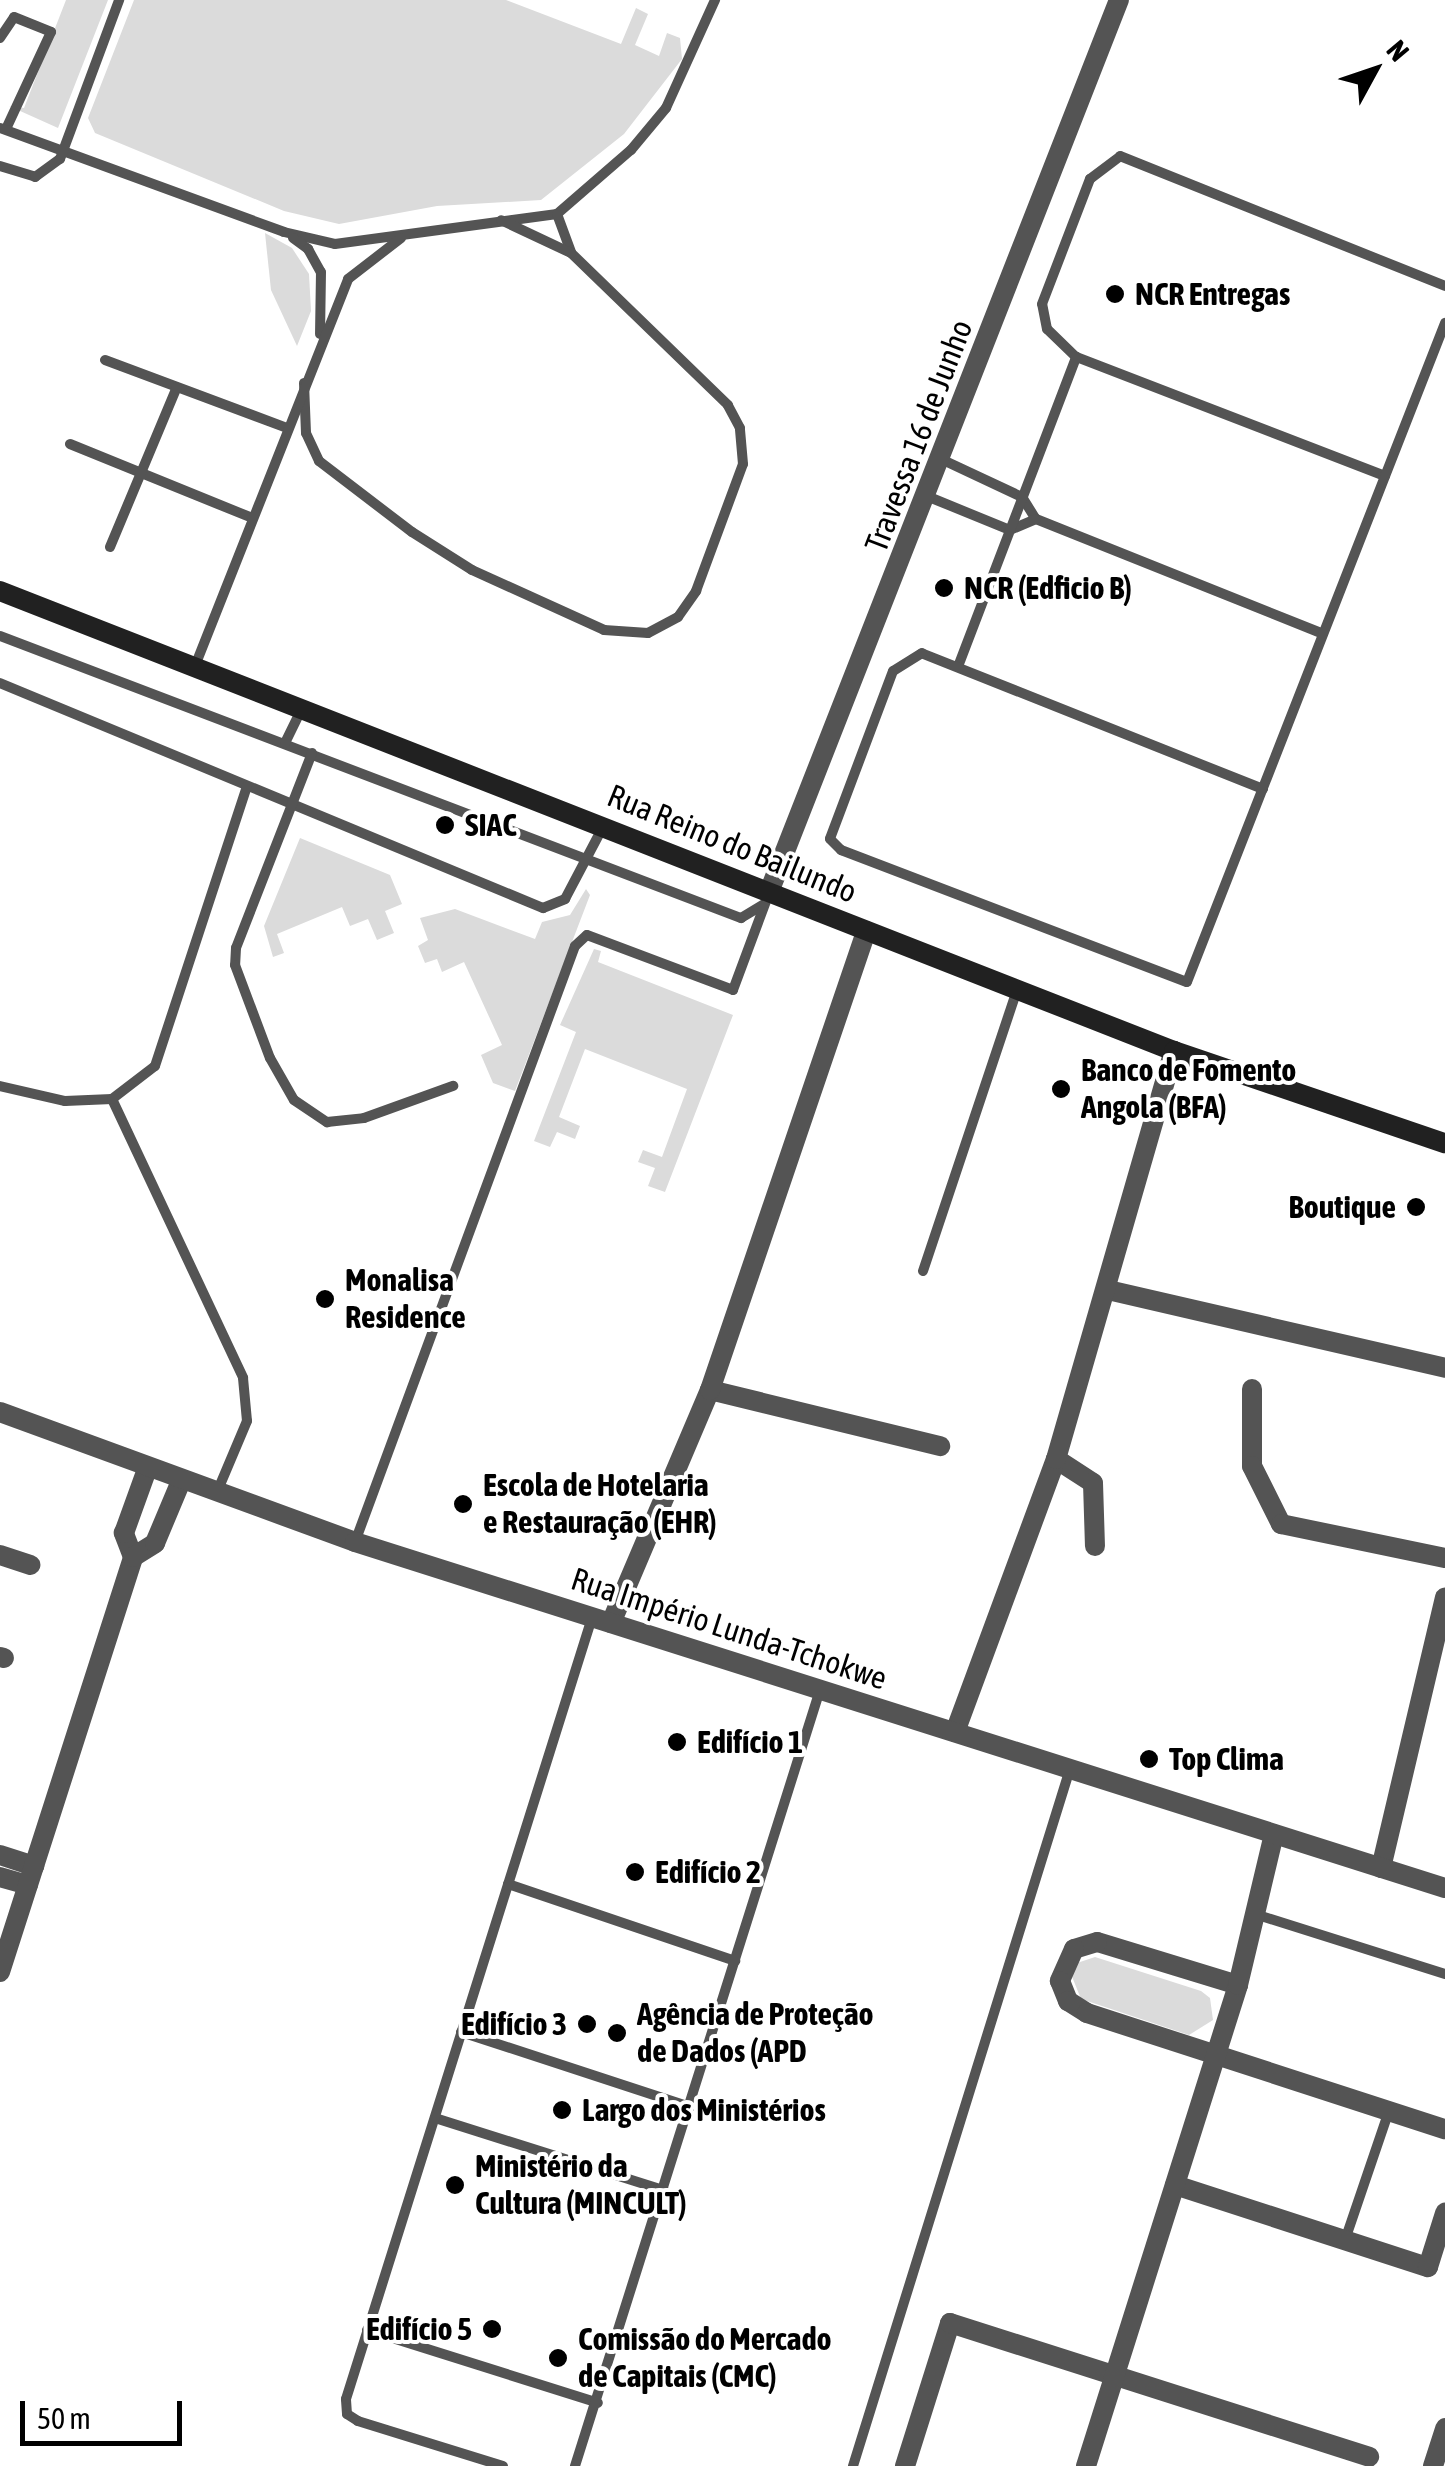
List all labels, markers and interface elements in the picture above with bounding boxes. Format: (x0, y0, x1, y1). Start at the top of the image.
north arrow (1325, 20, 1425, 120)
text: N (1380, 34, 1416, 67)
place label: NCR Entregas (1135, 275, 1290, 313)
marker: NCR Entregas (1104, 283, 1126, 305)
street label: Travessa 16 de Junho (857, 315, 981, 557)
place label: NCR (Edficio B) (964, 569, 1132, 607)
marker: NCR (Edficio B) (933, 577, 955, 599)
street label: Rua Reino do Bailundo (602, 777, 862, 911)
place label: SIAC (465, 806, 517, 844)
marker: SIAC (434, 814, 456, 836)
place label: Banco de Fomento Angola (BFA) (1081, 1052, 1296, 1127)
marker: Banco de Fomento Angola (BFA) (1050, 1078, 1072, 1100)
place label: Boutique (1289, 1188, 1396, 1226)
marker: Boutique (1405, 1196, 1427, 1218)
place label: Monalisa Residence (345, 1262, 466, 1337)
marker: Monalisa Residence (314, 1288, 336, 1310)
place label: Escola de Hotelaria e Restauração (EHR) (483, 1467, 717, 1542)
marker: Escola de Hotelaria e Restauração (EHR) (452, 1493, 474, 1515)
street label: Rua Império Lunda-Tchokwe (566, 1560, 892, 1698)
place label: Edifício 1 (697, 1723, 803, 1761)
marker: Edifício 1 (666, 1731, 688, 1753)
place label: Top Clima (1169, 1740, 1284, 1778)
marker: Top Clima (1138, 1748, 1160, 1770)
place label: Edifício 2 (655, 1853, 761, 1891)
marker: Edifício 2 (624, 1861, 646, 1883)
place label: Agência de Proteção de Dados (APD (637, 1996, 874, 2071)
place label: Edifício 3 (461, 2005, 567, 2043)
marker: Edifício 3 (576, 2013, 598, 2035)
marker: Agência de Proteção de Dados (APD (606, 2022, 628, 2044)
place label: Largo dos Ministérios (582, 2091, 826, 2129)
marker: Largo dos Ministérios (551, 2099, 573, 2121)
place label: Ministério da Cultura (MINCULT) (475, 2148, 687, 2223)
marker: Ministério da Cultura (MINCULT) (444, 2174, 466, 2196)
place label: Edifício 5 (366, 2310, 472, 2348)
marker: Edifício 5 (481, 2318, 503, 2340)
place label: Comissão do Mercado de Capitais (CMC) (578, 2321, 832, 2396)
marker: Comissão do Mercado de Capitais (CMC) (547, 2347, 569, 2369)
scale bar (25, 2381, 188, 2443)
text: 50 m (37, 2401, 91, 2435)

